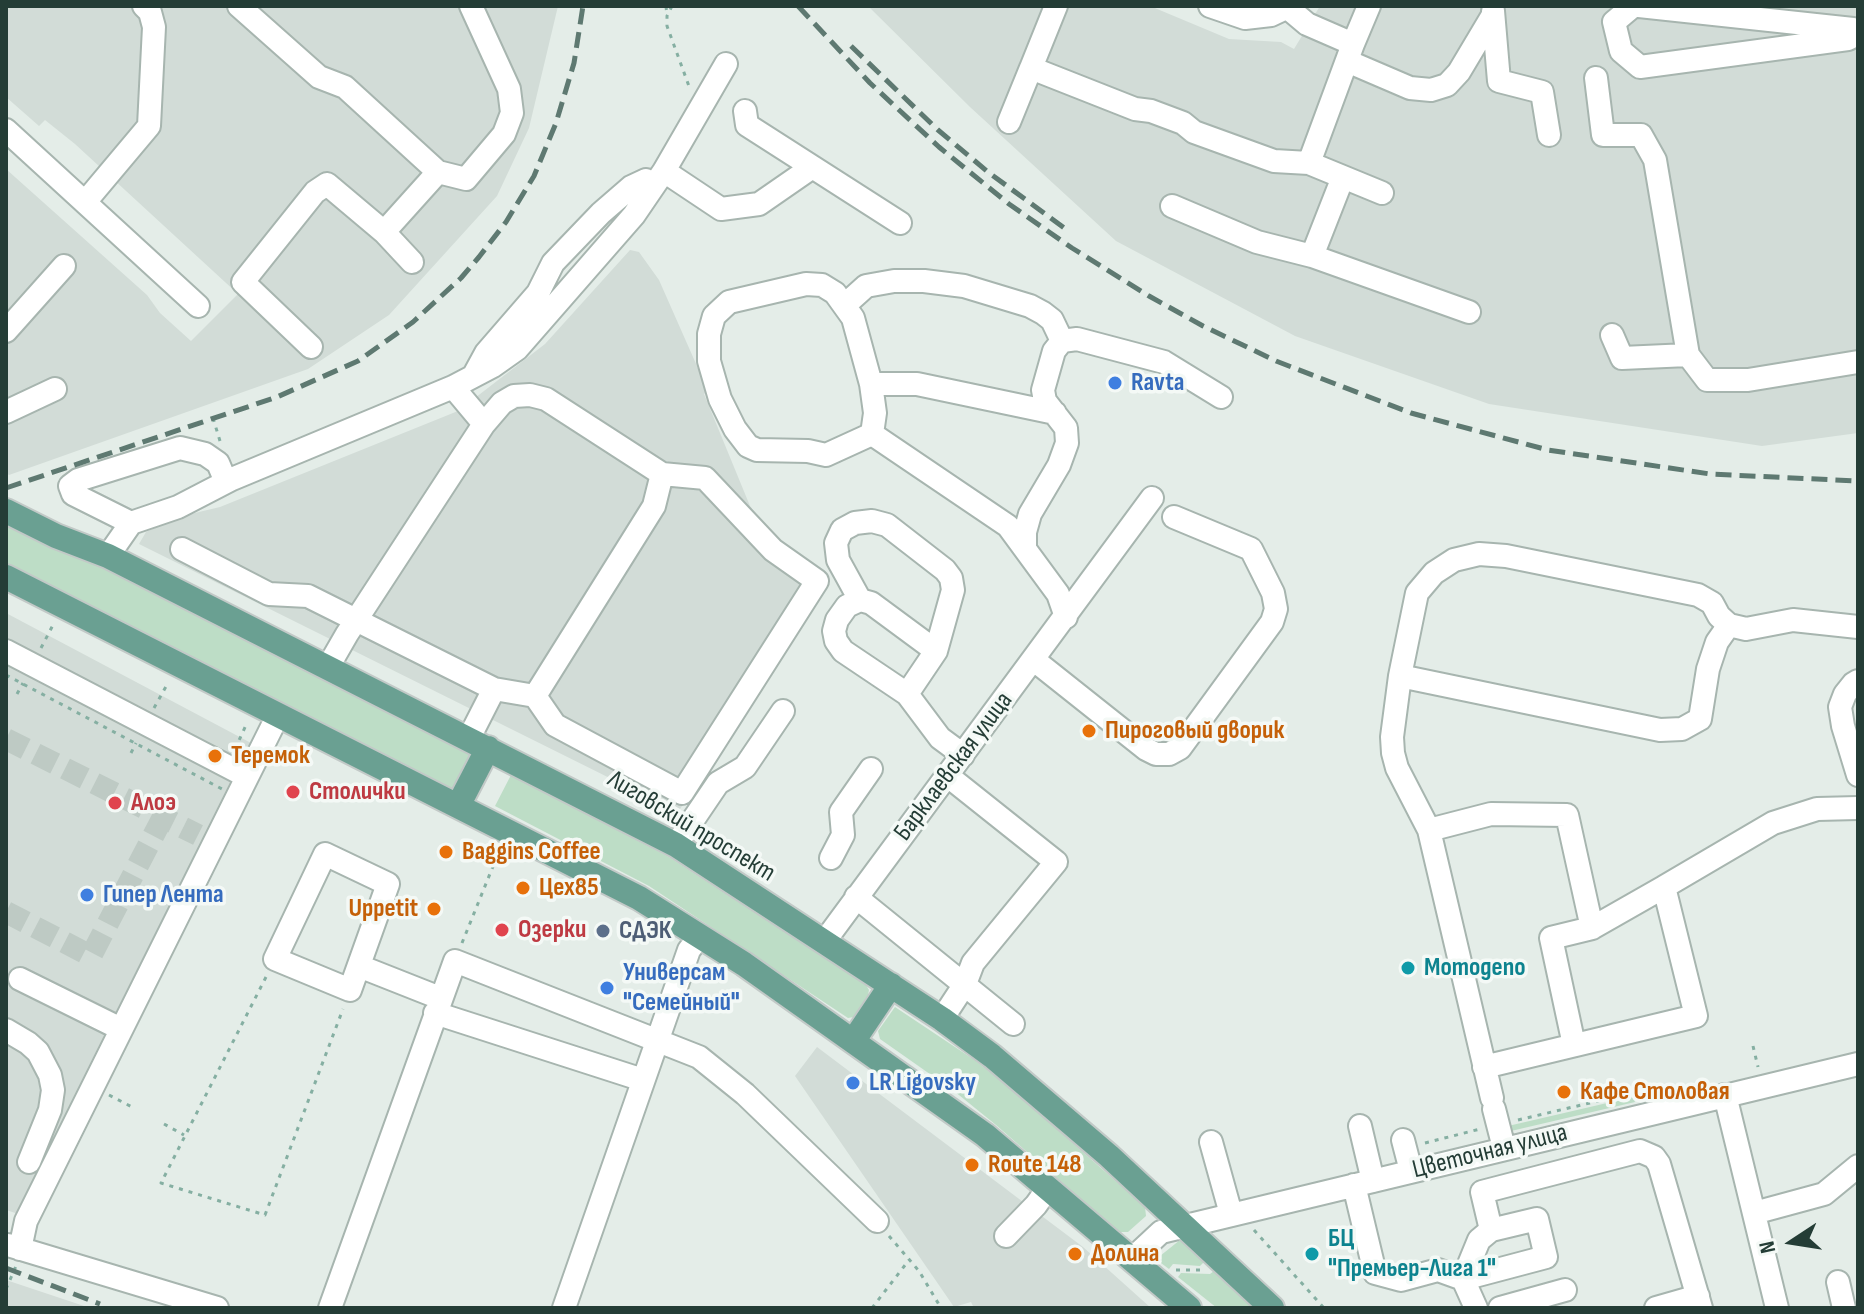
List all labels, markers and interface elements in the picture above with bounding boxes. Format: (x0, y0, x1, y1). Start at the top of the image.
place label: Ravta (1131, 367, 1184, 399)
marker: Ravta (1106, 374, 1124, 392)
street label: Барклаевская улица (888, 687, 1020, 847)
place label: Пироговый дворик (1105, 715, 1284, 747)
marker: Пироговый дворик (1080, 722, 1098, 740)
place label: Теремок (231, 740, 310, 772)
marker: Теремок (206, 747, 224, 765)
street label: Лиговский проспект (601, 765, 781, 889)
place label: Столички (309, 776, 406, 808)
marker: Столички (284, 783, 302, 801)
place label: Алоэ (131, 787, 176, 819)
marker: Алоэ (106, 794, 124, 812)
place label: Baggins Coffee (462, 836, 601, 868)
marker: Baggins Coffee (437, 843, 455, 861)
place label: Цех85 (539, 872, 599, 904)
place label: Гипер Лента (103, 879, 224, 911)
marker: Цех85 (514, 879, 532, 897)
marker: Гипер Лента (78, 886, 96, 904)
place label: Uppetit (348, 893, 418, 925)
marker: Uppetit (425, 900, 443, 918)
place label: Озерки (518, 914, 586, 946)
place label: СДЭК (619, 915, 671, 947)
marker: Озерки (493, 921, 511, 939)
marker: СДЭК (594, 922, 612, 940)
place label: Мотодепо (1424, 952, 1526, 984)
place label: Универсам "Семейный" (623, 957, 740, 1018)
marker: Мотодепо (1399, 959, 1417, 977)
marker: Универсам "Семейный" (598, 979, 616, 997)
place label: LR Ligovsky (869, 1067, 976, 1099)
marker: LR Ligovsky (844, 1074, 862, 1092)
place label: Кафе Столовая (1580, 1076, 1730, 1108)
marker: Кафе Столовая (1555, 1083, 1573, 1101)
street label: Цветочная улица (1409, 1118, 1571, 1186)
place label: Route 148 (988, 1149, 1082, 1181)
marker: Route 148 (963, 1156, 981, 1174)
north arrow (1752, 1202, 1832, 1282)
place label: БЦ "Премьер-Лига 1" (1328, 1223, 1496, 1284)
place label: Долина (1091, 1238, 1160, 1270)
text: N (1754, 1239, 1782, 1256)
marker: Долина (1066, 1245, 1084, 1263)
marker: БЦ "Премьер-Лига 1" (1303, 1245, 1321, 1263)

